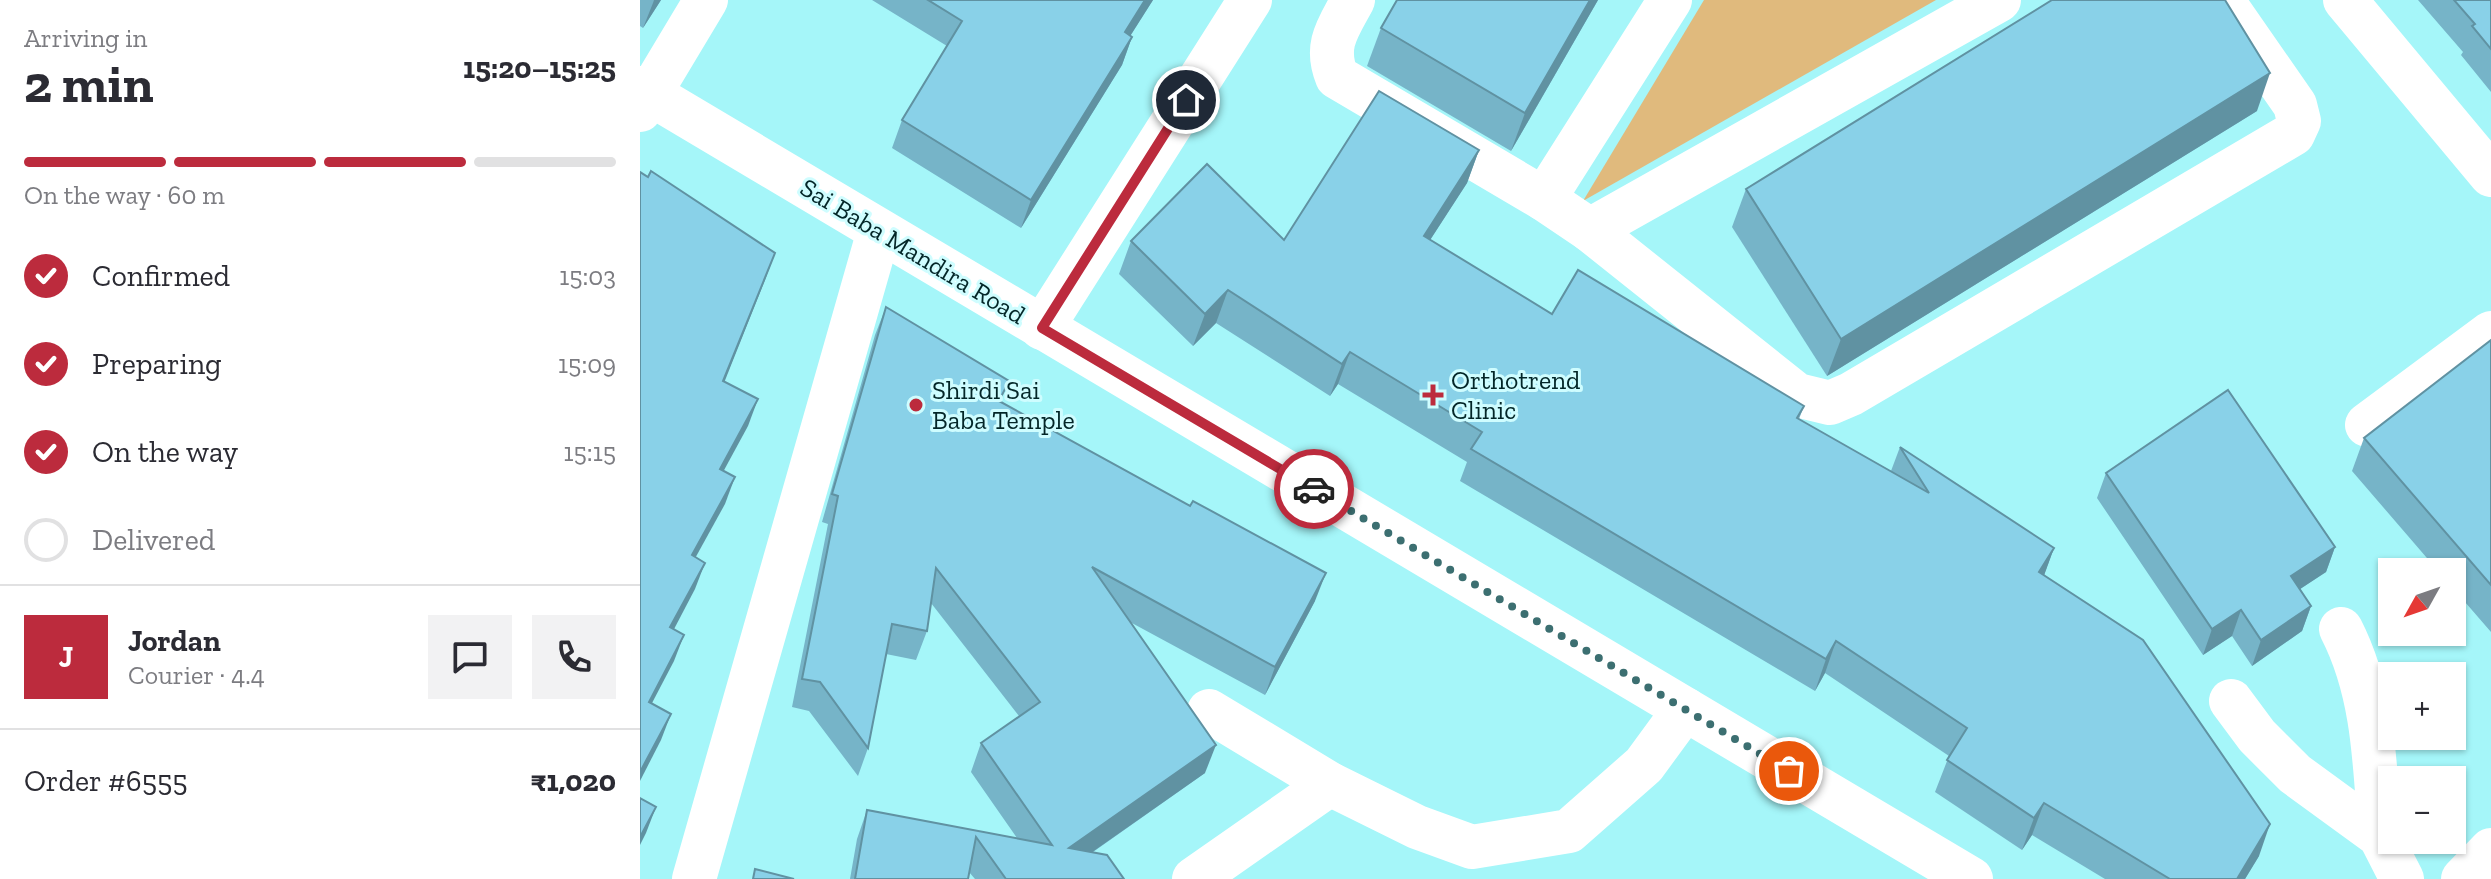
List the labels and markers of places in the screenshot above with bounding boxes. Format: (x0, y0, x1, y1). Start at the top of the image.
pin (1152, 66, 1220, 134)
place label: Orthotrend Clinic (1451, 364, 1580, 426)
place label: Shirdi Sai Baba Temple (932, 374, 1075, 436)
marker: Orthotrend Clinic (1422, 384, 1444, 406)
marker: Shirdi Sai Baba Temple (907, 396, 925, 414)
pin (1755, 737, 1823, 805)

